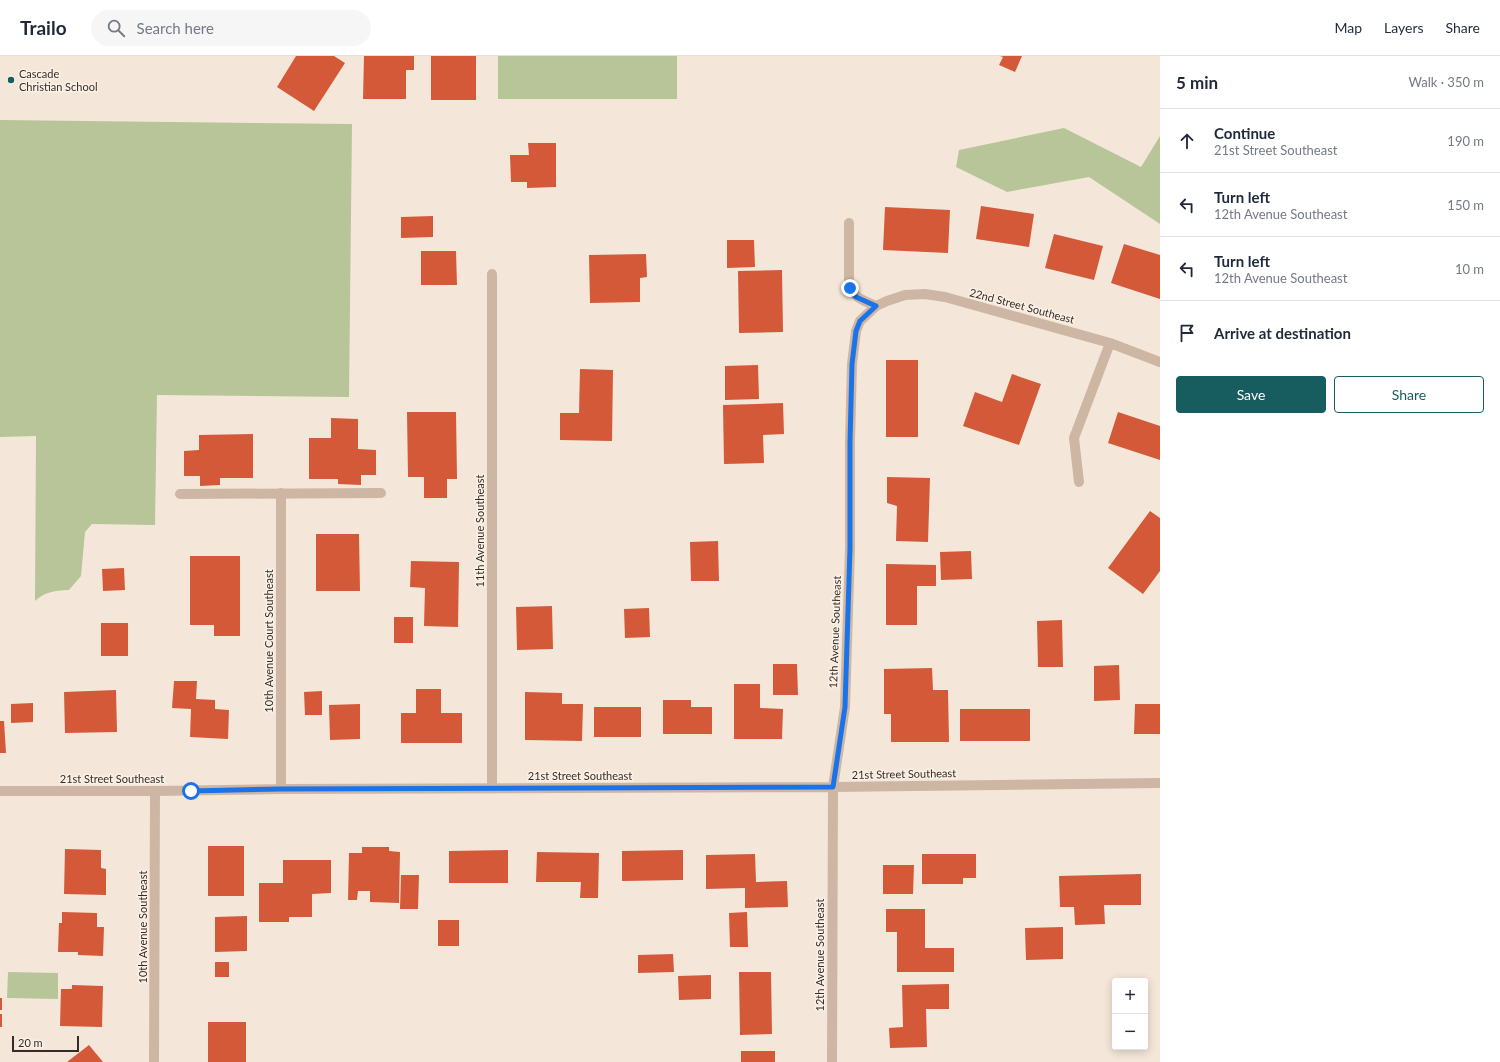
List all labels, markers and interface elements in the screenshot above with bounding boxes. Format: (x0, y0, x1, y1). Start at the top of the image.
search box (91, 10, 371, 46)
text: Trailo (20, 16, 67, 39)
icon: search (105, 17, 127, 39)
text: Search here (137, 19, 214, 37)
text: Map (1334, 19, 1362, 36)
text: Layers (1384, 19, 1424, 36)
text: Share (1446, 19, 1480, 36)
place label: Cascade Christian School (19, 67, 98, 93)
text: 5 min (1176, 72, 1218, 93)
text: Walk · 350 m (1408, 74, 1484, 90)
marker: Cascade Christian School (6, 75, 16, 85)
text: Continue (1214, 124, 1275, 142)
icon: ahead (1176, 130, 1198, 152)
text: 190 m (1447, 133, 1484, 149)
text: 21st Street Southeast (1214, 142, 1337, 158)
text: Turn left (1214, 188, 1270, 206)
icon: left (1176, 194, 1198, 216)
text: 150 m (1447, 197, 1484, 213)
text: 12th Avenue Southeast (1214, 206, 1347, 222)
text: Turn left (1214, 252, 1270, 270)
icon: left (1176, 258, 1198, 280)
text: 10 m (1455, 261, 1484, 277)
text: 12th Avenue Southeast (1214, 270, 1347, 286)
route end (841, 279, 859, 297)
street label: 22nd Street Southeast (968, 285, 1076, 326)
icon: arrive (1176, 322, 1198, 344)
text: Arrive at destination (1214, 324, 1351, 342)
button: Save (1176, 376, 1326, 413)
button: Share (1334, 376, 1484, 413)
street label: 11th Avenue Southeast (473, 474, 486, 587)
street label: 10th Avenue Court Southeast (262, 569, 275, 713)
street label: 12th Avenue Southeast (826, 575, 843, 689)
street label: 21st Street Southeast (852, 766, 956, 781)
street label: 21st Street Southeast (528, 769, 632, 782)
street label: 21st Street Southeast (60, 772, 164, 785)
route start (182, 782, 200, 800)
street label: 10th Avenue Southeast (136, 870, 149, 983)
street label: 12th Avenue Southeast (813, 898, 826, 1011)
map controls (1112, 978, 1148, 1050)
button: + (1112, 978, 1148, 1014)
button: − (1112, 1014, 1148, 1050)
scale bar (12, 1034, 79, 1053)
text: 20 m (18, 1036, 43, 1049)

